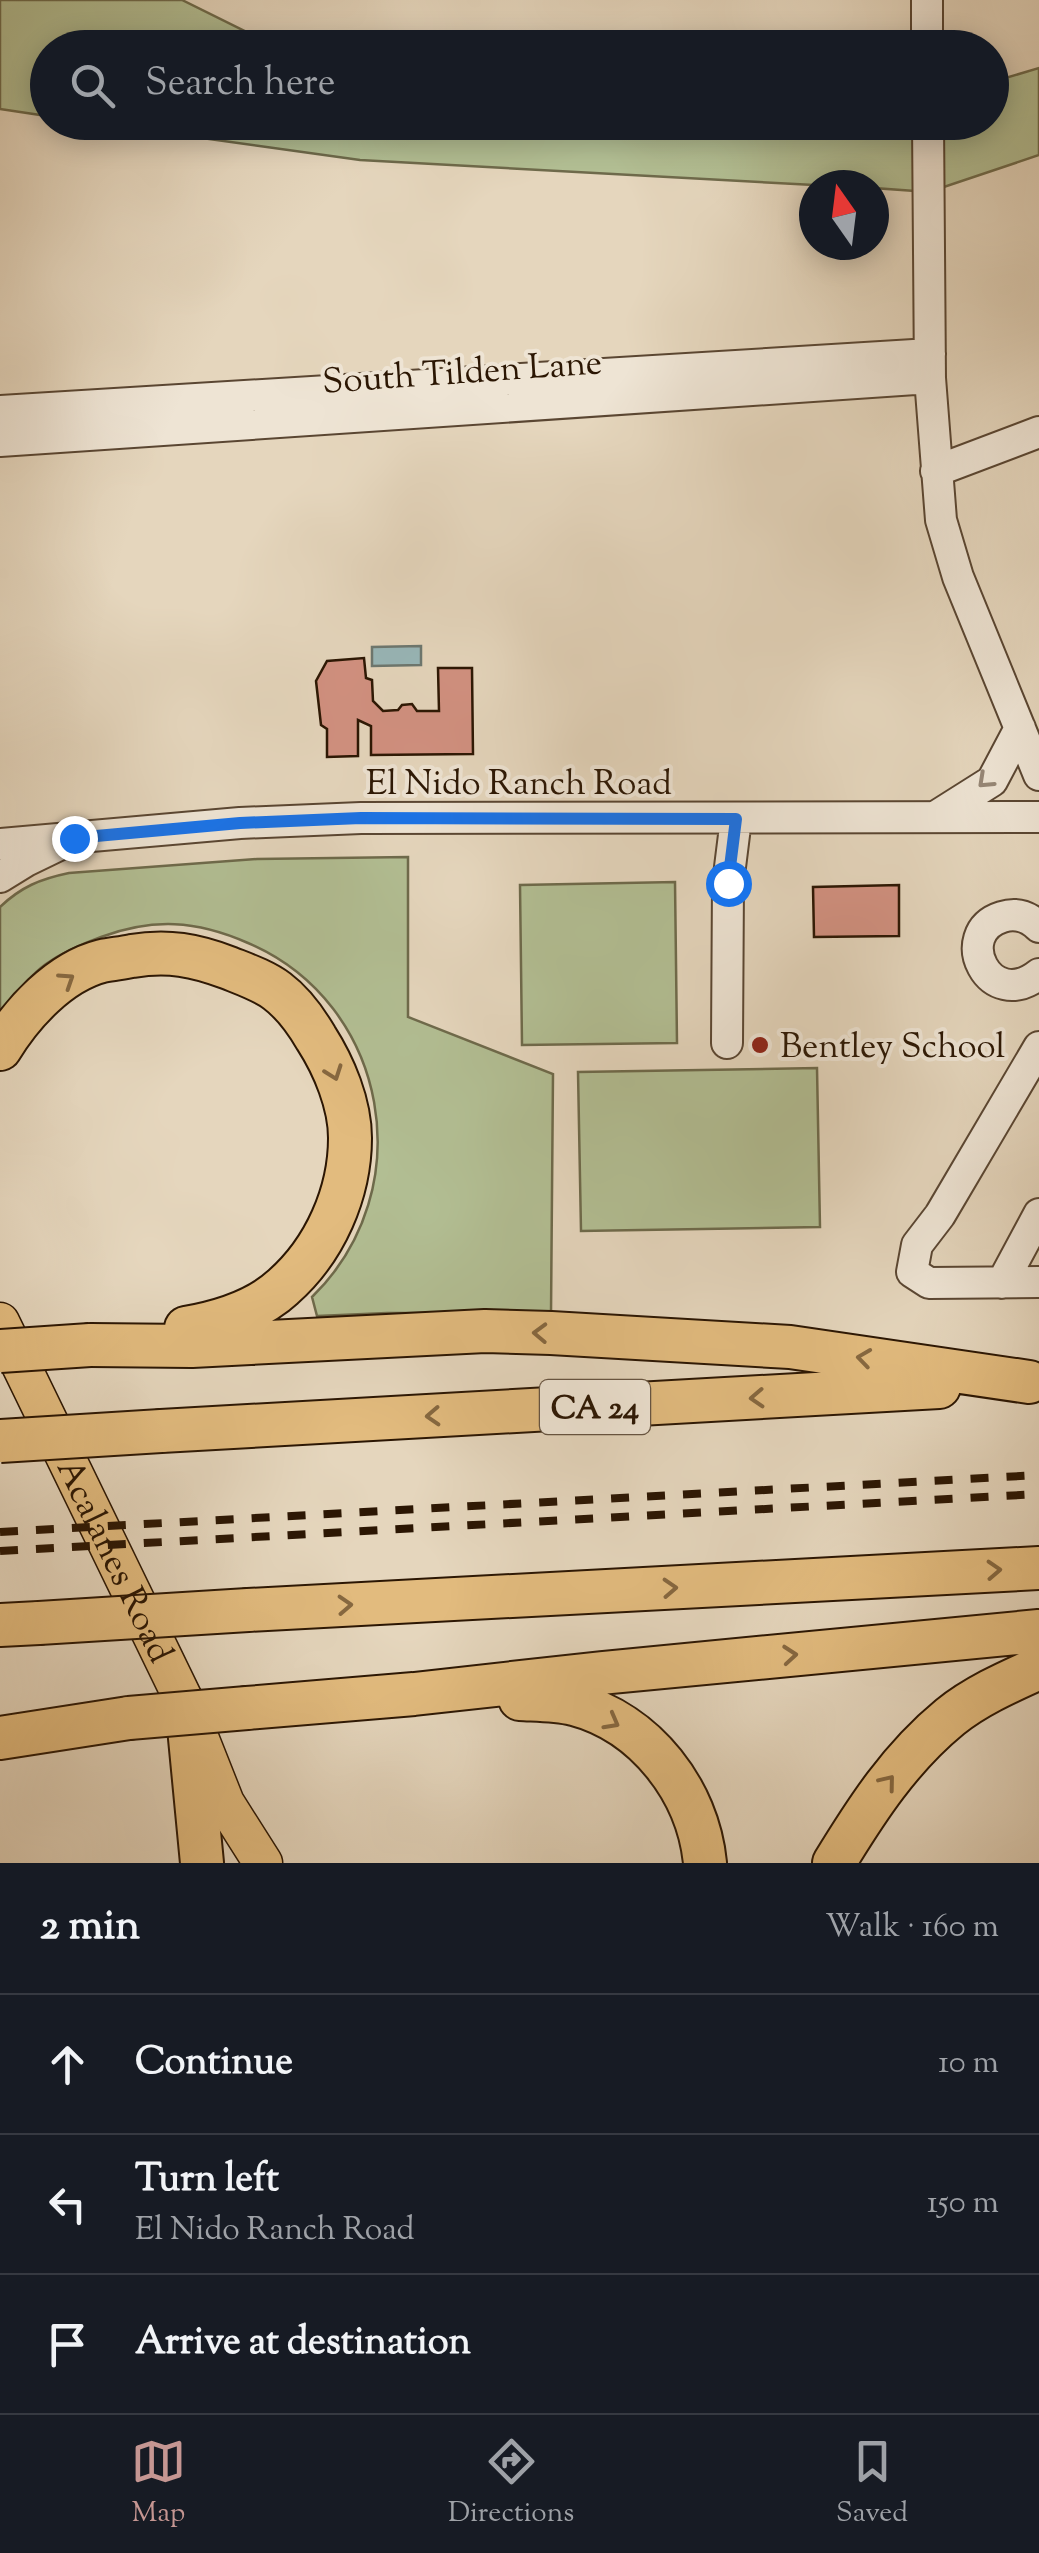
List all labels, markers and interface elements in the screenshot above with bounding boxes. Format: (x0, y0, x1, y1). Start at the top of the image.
search box (30, 30, 1009, 140)
icon: search (65, 58, 120, 113)
text: Search here (145, 58, 336, 112)
north arrow (799, 170, 889, 260)
street label: South Tilden Lane (321, 339, 604, 410)
street label: El Nido Ranch Road (366, 760, 672, 811)
one-way arrow (979, 770, 997, 788)
route end (52, 816, 98, 862)
route start (706, 861, 752, 907)
one-way arrow (56, 973, 74, 992)
place label: Bentley School (780, 1023, 1006, 1074)
marker: Bentley School (749, 1034, 771, 1056)
one-way arrow (322, 1064, 343, 1081)
one-way arrow (531, 1322, 547, 1343)
one-way arrow (855, 1349, 872, 1370)
road number: CA 24 (540, 1380, 650, 1434)
one-way arrow (749, 1387, 765, 1408)
one-way arrow (424, 1405, 440, 1426)
street label: Acalanes Road (41, 1451, 184, 1673)
one-way arrow (987, 1560, 1003, 1581)
one-way arrow (662, 1577, 678, 1598)
one-way arrow (338, 1595, 354, 1616)
one-way arrow (782, 1645, 798, 1666)
one-way arrow (601, 1709, 619, 1729)
one-way arrow (876, 1775, 894, 1793)
text: 2 min (40, 1898, 140, 1958)
text: Walk · 160 m (825, 1905, 999, 1951)
icon: ahead (40, 2037, 95, 2092)
text: Continue (135, 2037, 293, 2091)
text: 10 m (938, 2041, 999, 2087)
text: Turn left (135, 2154, 279, 2208)
icon: left (40, 2177, 95, 2232)
text: 150 m (927, 2181, 999, 2227)
text: El Nido Ranch Road (135, 2208, 415, 2254)
icon: arrive (40, 2317, 95, 2372)
text: Arrive at destination (135, 2317, 471, 2371)
tab: Map (131, 2434, 186, 2534)
tab: Directions (448, 2434, 574, 2534)
tab: Saved (836, 2434, 908, 2534)

